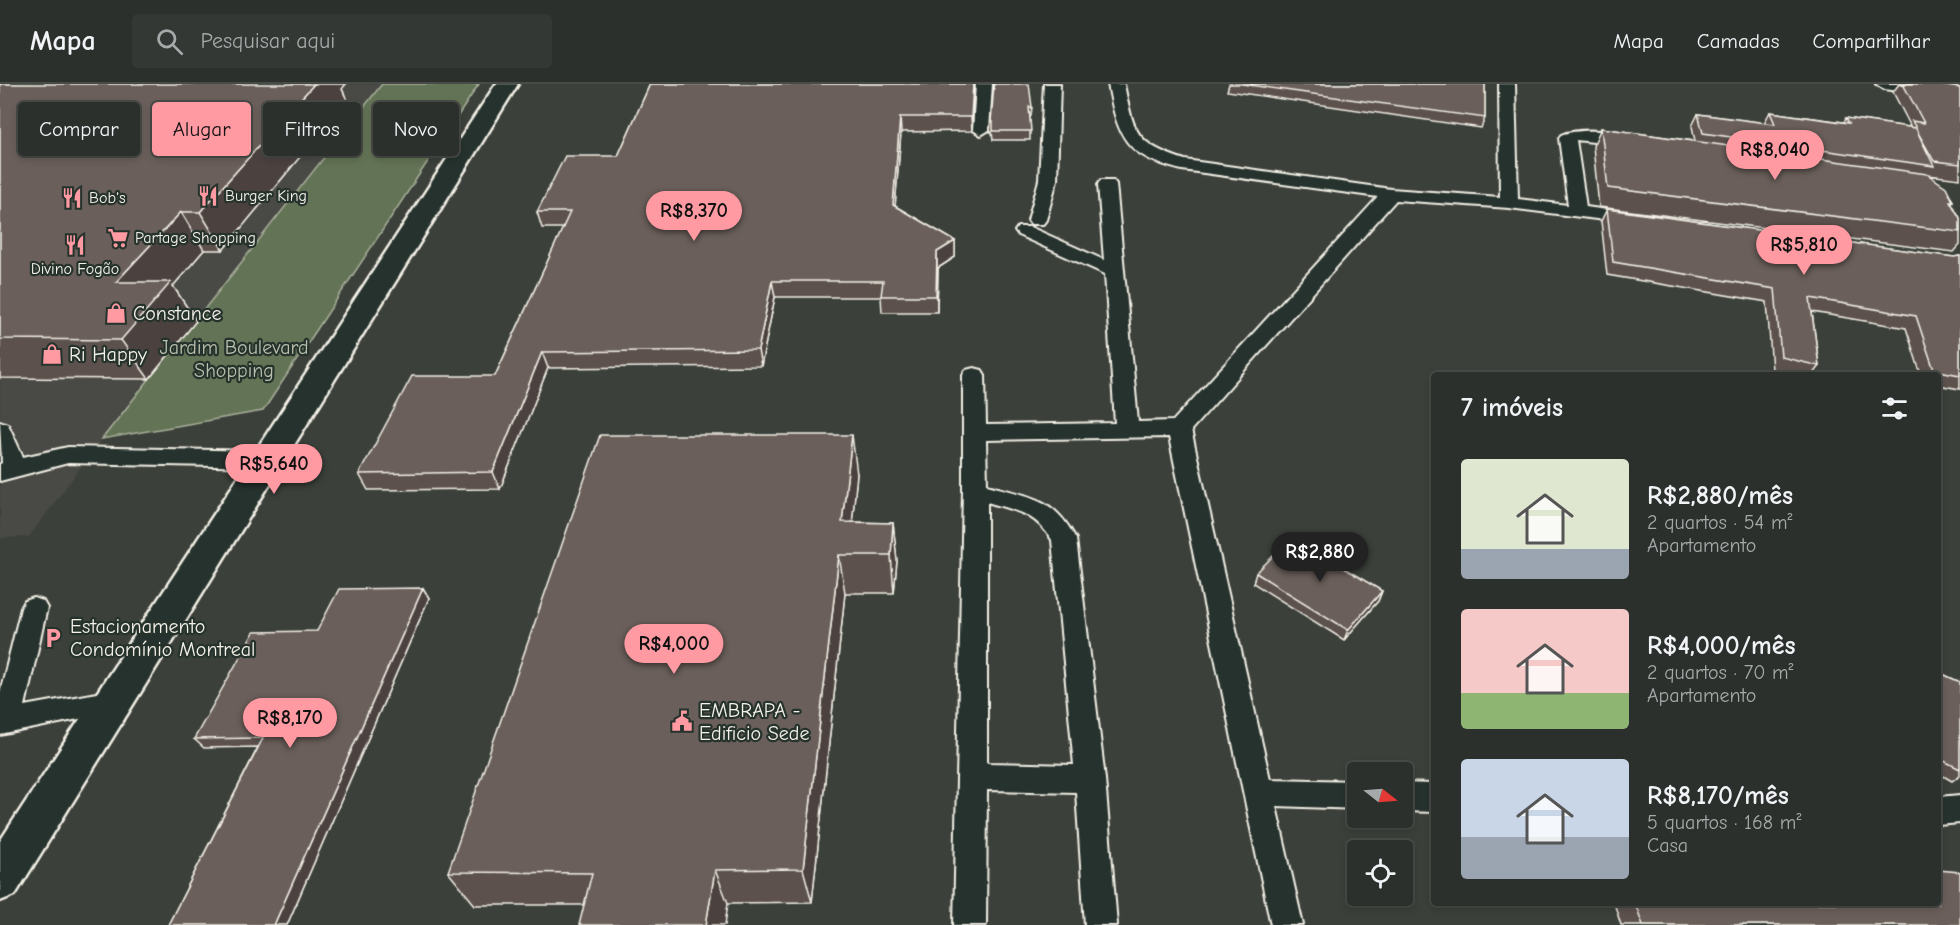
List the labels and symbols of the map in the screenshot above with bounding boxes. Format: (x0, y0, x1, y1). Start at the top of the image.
pin: R$8,040 (1720, 130, 1830, 181)
restaurant icon: Burger King (196, 184, 220, 208)
restaurant icon: Bob's (60, 186, 84, 210)
place label: Burger King (225, 187, 307, 205)
place label: Bob's (89, 189, 126, 207)
pin: R$8,370 (639, 191, 749, 242)
pin: R$5,810 (1749, 225, 1859, 276)
supermarket icon: Partage Shopping (106, 226, 130, 250)
place label: Partage Shopping (135, 229, 256, 247)
restaurant icon: Divino Fogão (63, 233, 87, 257)
place label: Divino Fogão (31, 260, 119, 278)
shop icon: Constance (104, 301, 128, 325)
place label: Constance (133, 302, 221, 325)
park label: Jardim Boulevard Shopping (160, 336, 308, 382)
shop icon: Ri Happy (40, 342, 64, 366)
place label: Ri Happy (69, 343, 147, 366)
pin: R$5,640 (219, 444, 329, 495)
pin: R$2,880 (1265, 532, 1375, 583)
place label: Estacionamento Condomínio Montreal (70, 615, 255, 661)
pin: R$4,000 (619, 624, 729, 675)
parking icon: Estacionamento Condomínio Montreal (41, 626, 65, 650)
pin: R$8,170 (235, 698, 345, 749)
place label: EMBRAPA - Edificio Sede (699, 699, 809, 745)
public building icon: EMBRAPA - Edificio Sede (670, 709, 694, 733)
north arrow (1347, 762, 1413, 828)

